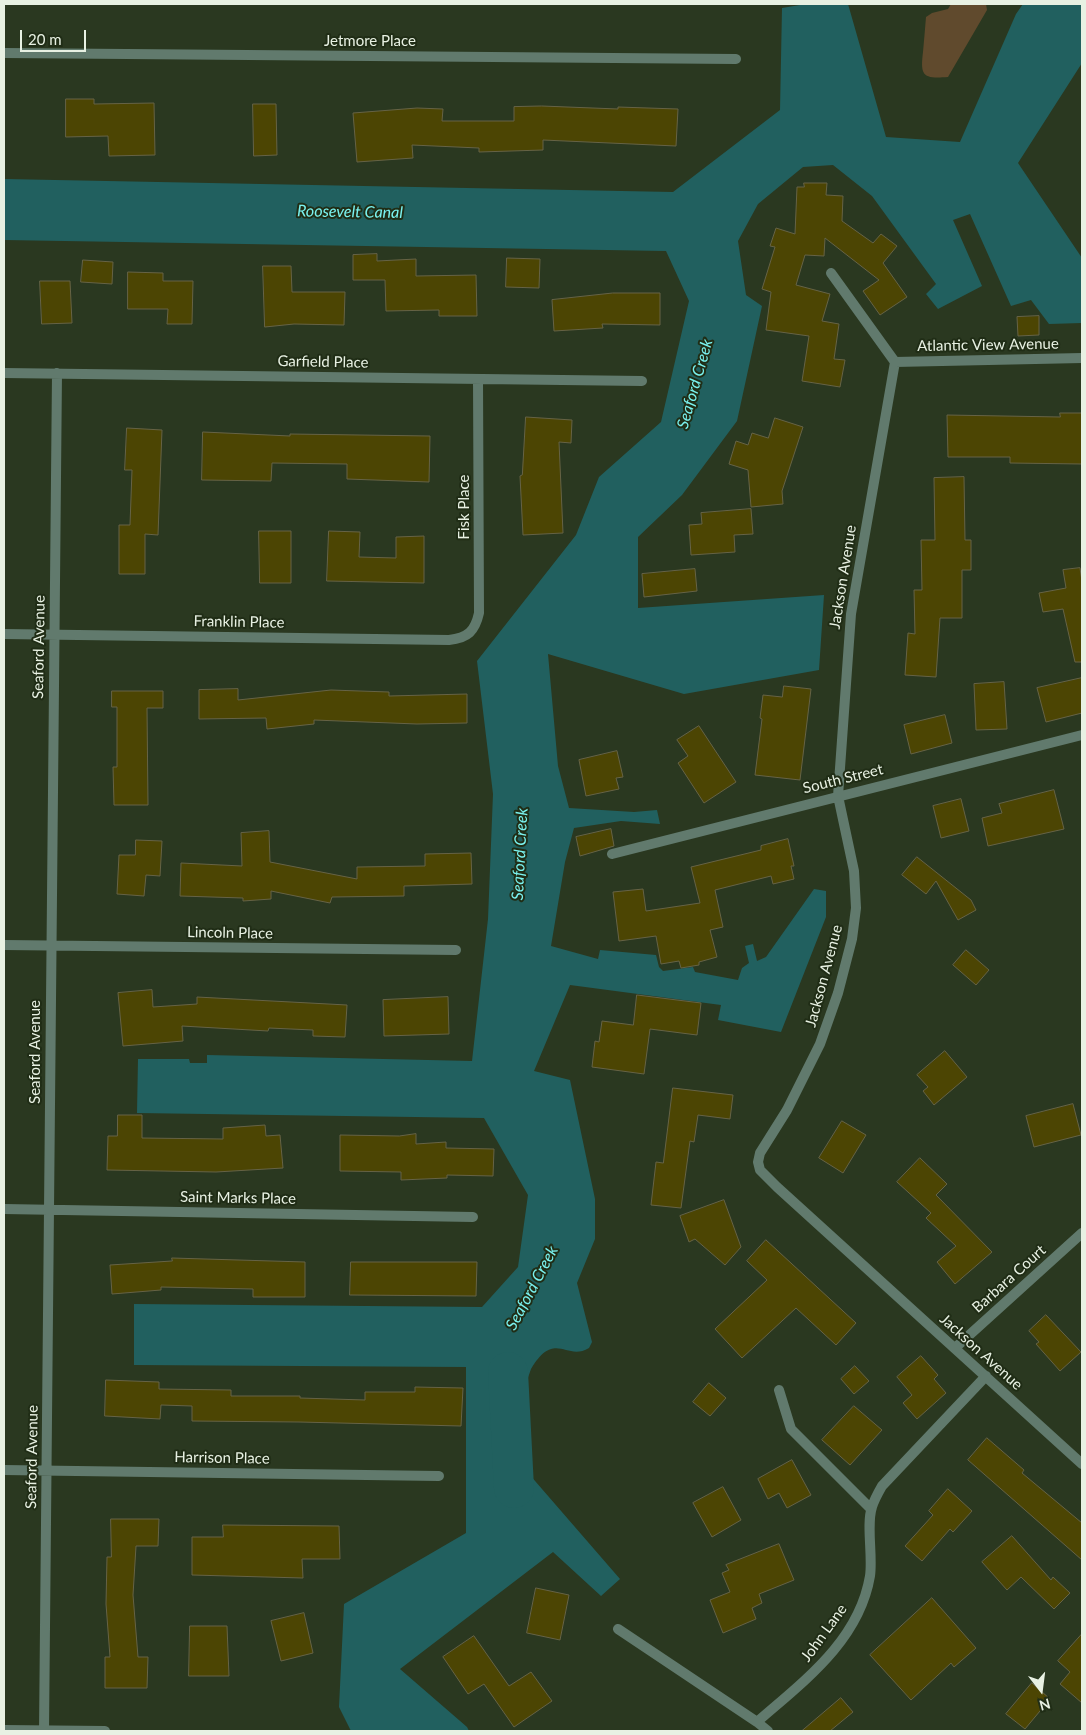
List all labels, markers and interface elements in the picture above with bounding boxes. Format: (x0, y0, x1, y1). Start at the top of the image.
scale bar (22, 20, 89, 52)
text: 20 m (28, 30, 62, 48)
street label: Jetmore Place (324, 32, 416, 50)
water label: Roosevelt Canal (297, 201, 403, 223)
street label: Atlantic View Avenue (917, 335, 1059, 355)
water label: Seaford Creek (673, 337, 717, 431)
street label: Garfield Place (277, 352, 369, 372)
street label: Fisk Place (455, 475, 473, 539)
street label: Jackson Avenue (826, 524, 860, 630)
street label: Seaford Avenue (29, 595, 49, 699)
street label: Franklin Place (193, 612, 285, 632)
street label: South Street (801, 760, 885, 798)
water label: Seaford Creek (508, 807, 532, 901)
street label: Lincoln Place (187, 923, 273, 943)
street label: Jackson Avenue (802, 923, 846, 1029)
street label: Seaford Avenue (26, 1000, 44, 1104)
street label: Saint Marks Place (180, 1188, 296, 1208)
street label: Barbara Court (969, 1241, 1049, 1317)
water label: Seaford Creek (502, 1243, 562, 1333)
street label: Jackson Avenue (936, 1310, 1026, 1394)
street label: Seaford Avenue (22, 1405, 42, 1509)
street label: Harrison Place (174, 1448, 270, 1468)
street label: John Lane (797, 1601, 851, 1665)
north arrow (1016, 1665, 1066, 1715)
text: N (1038, 1695, 1052, 1715)

